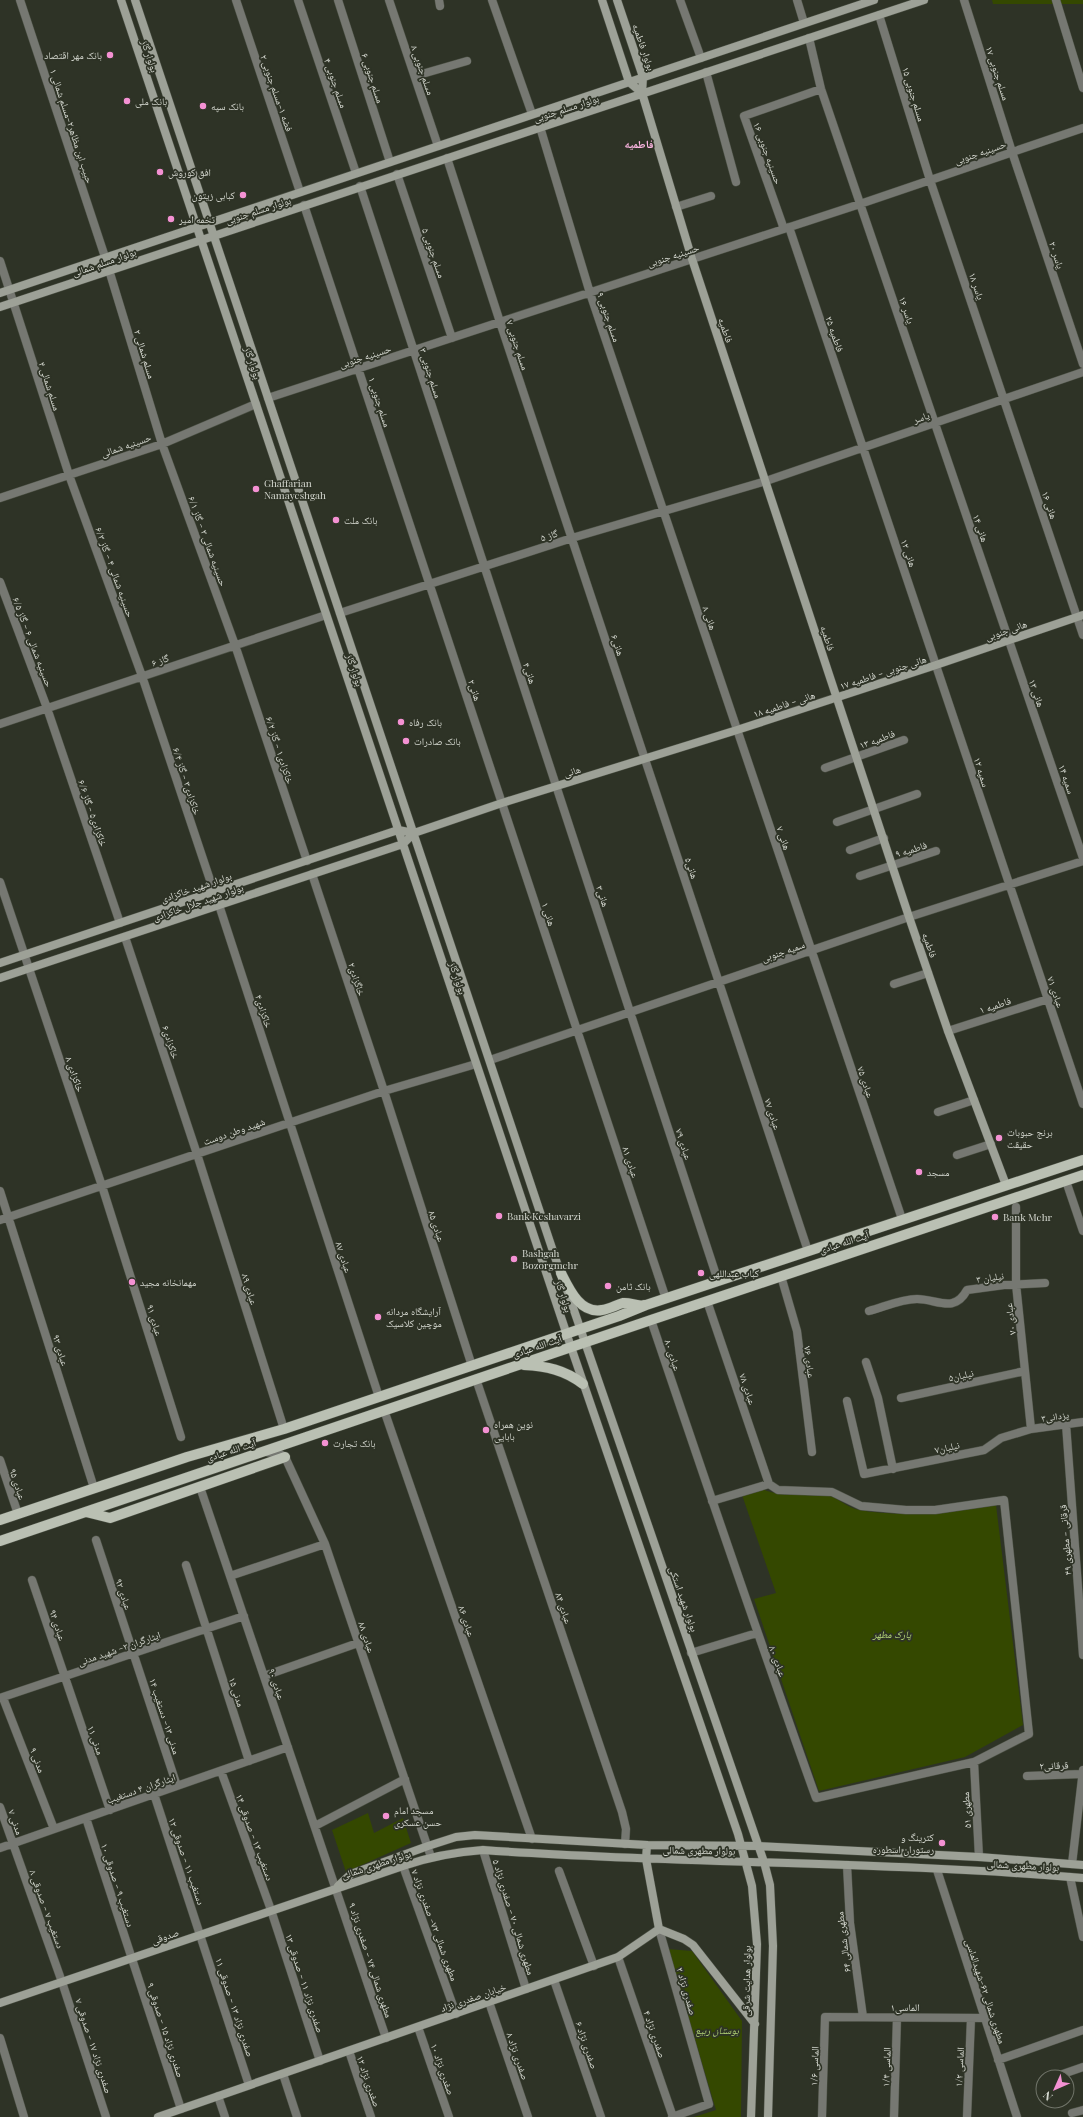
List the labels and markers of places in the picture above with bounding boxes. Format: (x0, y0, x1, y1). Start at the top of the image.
place label: بانک مهر اقتصاد (44, 48, 102, 62)
marker: بانک مهر اقتصاد (105, 50, 115, 60)
place label: بانک ملی (135, 94, 167, 108)
marker: بانک ملی (122, 96, 132, 106)
place label: بانک سپه (211, 99, 244, 113)
marker: بانک سپه (198, 101, 208, 111)
place label: افق کوروش (168, 165, 211, 179)
marker: افق کوروش (155, 167, 165, 177)
place label: کبابی زیتون (192, 188, 235, 202)
marker: کبابی زیتون (238, 190, 248, 200)
place label: تخمه امیر (178, 212, 215, 226)
marker: تخمه امیر (166, 214, 176, 224)
place label: Ghaffarian Namayeshgah (264, 476, 326, 502)
marker: Ghaffarian Namayeshgah (251, 484, 261, 494)
place label: بانک ملت (344, 513, 378, 527)
marker: بانک ملت (331, 515, 341, 525)
place label: بانک رفاه (409, 715, 442, 729)
marker: بانک رفاه (396, 717, 406, 727)
place label: بانک صادرات (414, 734, 461, 748)
marker: بانک صادرات (401, 736, 411, 746)
place label: برنج حبوبات حقیقت (1007, 1125, 1053, 1151)
marker: برنج حبوبات حقیقت (994, 1133, 1004, 1143)
place label: مسجد (927, 1165, 950, 1179)
marker: مسجد (914, 1167, 924, 1177)
place label: Bank Keshavarzi (507, 1209, 581, 1223)
place label: Bank Mehr (1003, 1210, 1053, 1224)
marker: Bank Keshavarzi (494, 1211, 504, 1221)
marker: Bank Mehr (990, 1212, 1000, 1222)
place label: Bashgah Bozorgmehr (522, 1246, 578, 1272)
marker: Bashgah Bozorgmehr (509, 1254, 519, 1264)
place label: کباب عبداللهی (709, 1266, 759, 1280)
marker: کباب عبداللهی (696, 1268, 706, 1278)
place label: مهمانخانه مجید (140, 1275, 197, 1289)
marker: مهمانخانه مجید (127, 1277, 137, 1287)
place label: بانک ثامن (616, 1279, 651, 1293)
marker: بانک ثامن (603, 1281, 613, 1291)
place label: آرایشگاه مردانه موچین کلاسیک (386, 1304, 442, 1330)
marker: آرایشگاه مردانه موچین کلاسیک (373, 1312, 383, 1322)
place label: نوین همراه بابایی (494, 1417, 533, 1443)
marker: نوین همراه بابایی (481, 1425, 491, 1435)
place label: بانک تجارت (333, 1436, 376, 1450)
marker: بانک تجارت (320, 1438, 330, 1448)
place label: مسجد امام حسن عسکری (394, 1803, 442, 1829)
marker: مسجد امام حسن عسکری (381, 1811, 391, 1821)
place label: کترینگ و رستوران اسطوره (873, 1830, 934, 1856)
marker: کترینگ و رستوران اسطوره (937, 1838, 947, 1848)

